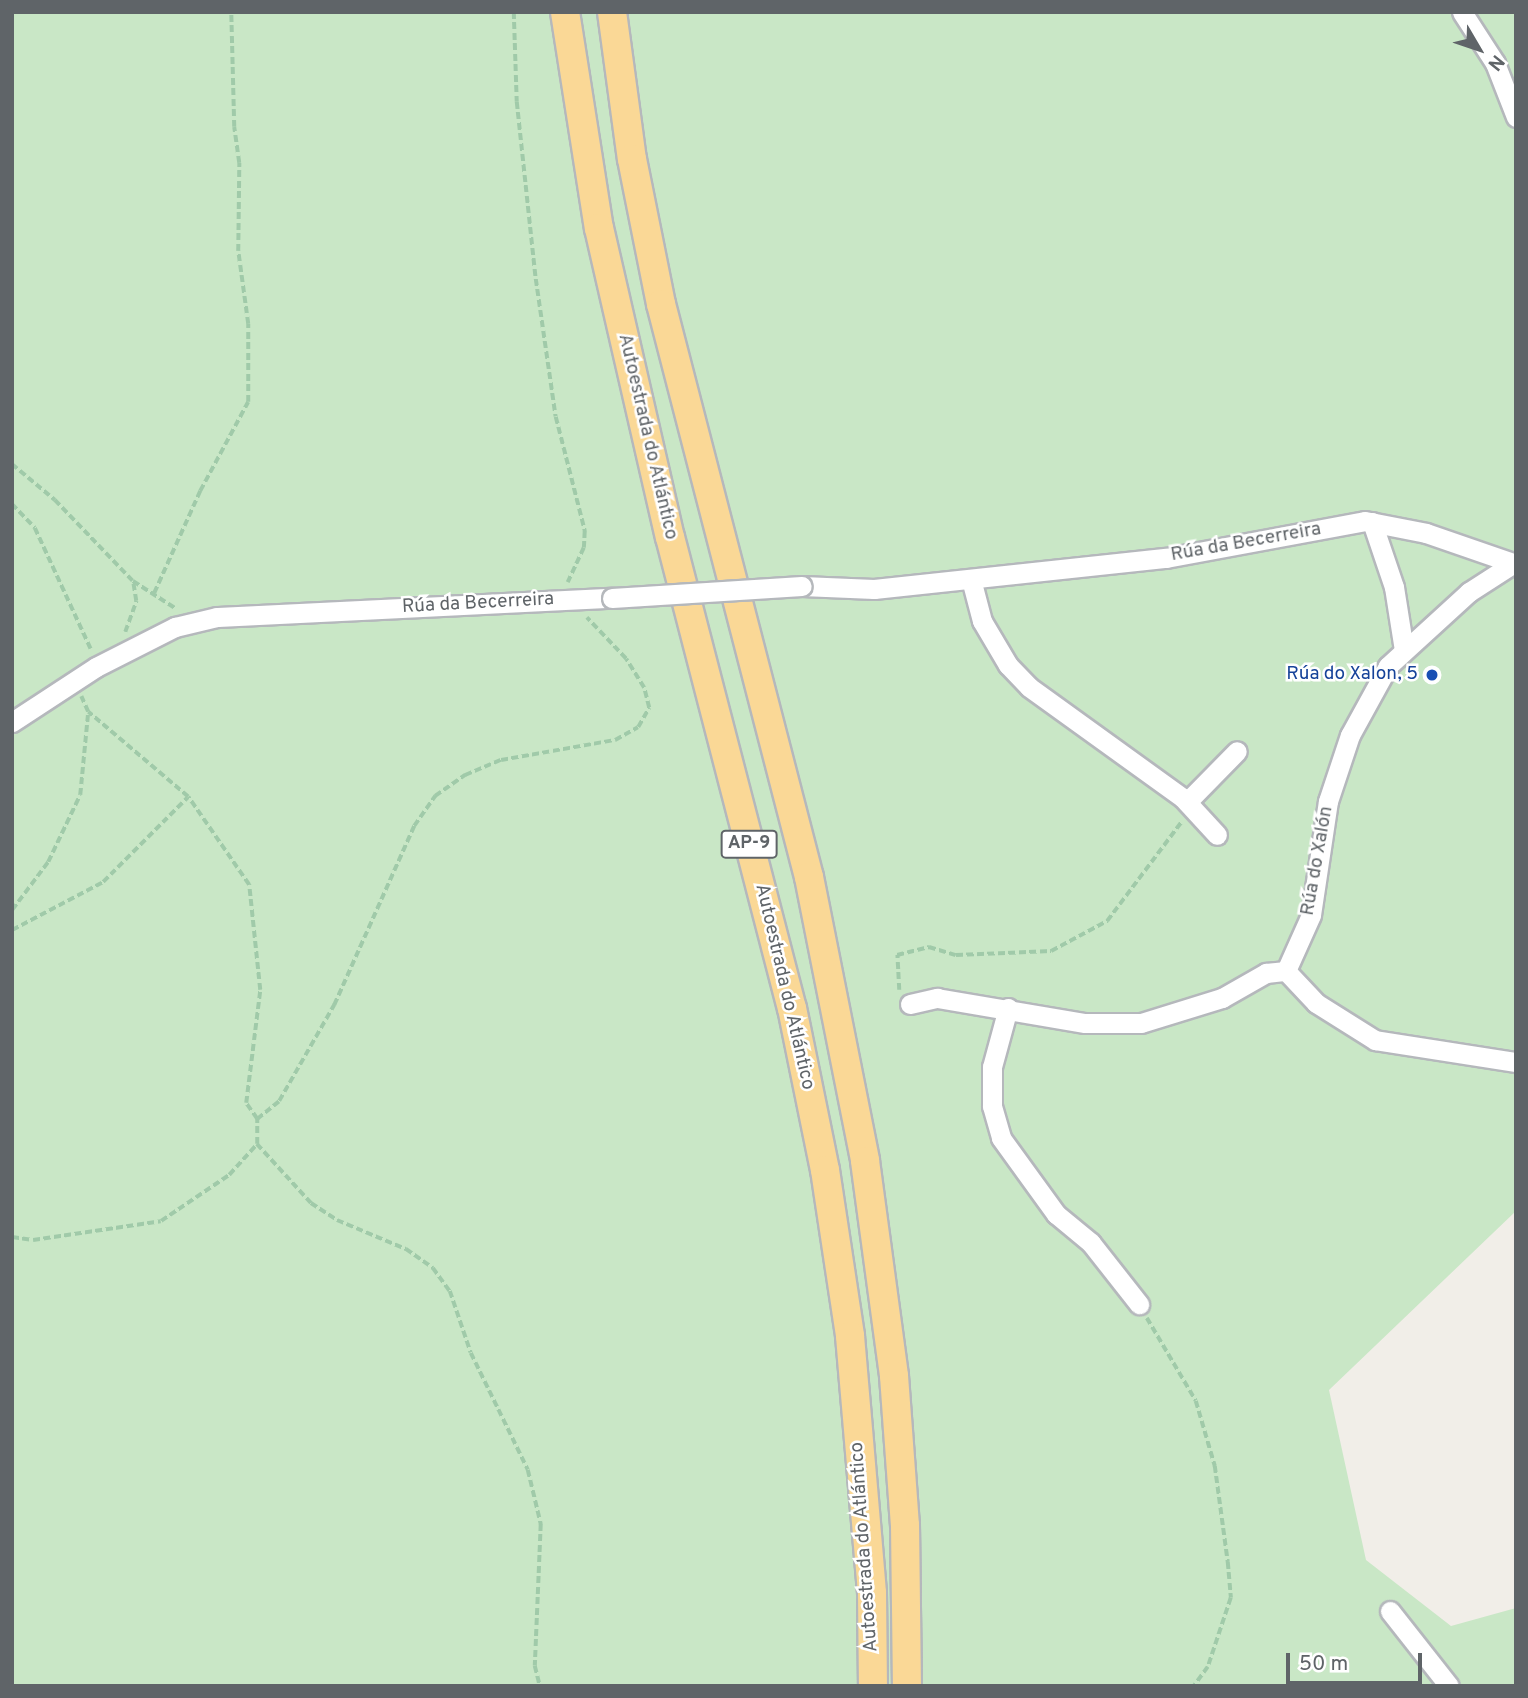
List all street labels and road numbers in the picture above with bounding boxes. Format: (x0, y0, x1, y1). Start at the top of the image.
street label: Autoestrada do Atlántico (612, 331, 682, 543)
street label: Rúa da Becerreira (1169, 519, 1323, 567)
street label: Rúa da Becerreira (401, 589, 555, 619)
street label: Rúa do Xalón (1297, 804, 1339, 918)
road number: AP-9 (719, 830, 779, 858)
street label: Autoestrada do Atlántico (749, 881, 819, 1093)
street label: Autoestrada do Atlántico (846, 1441, 884, 1653)

